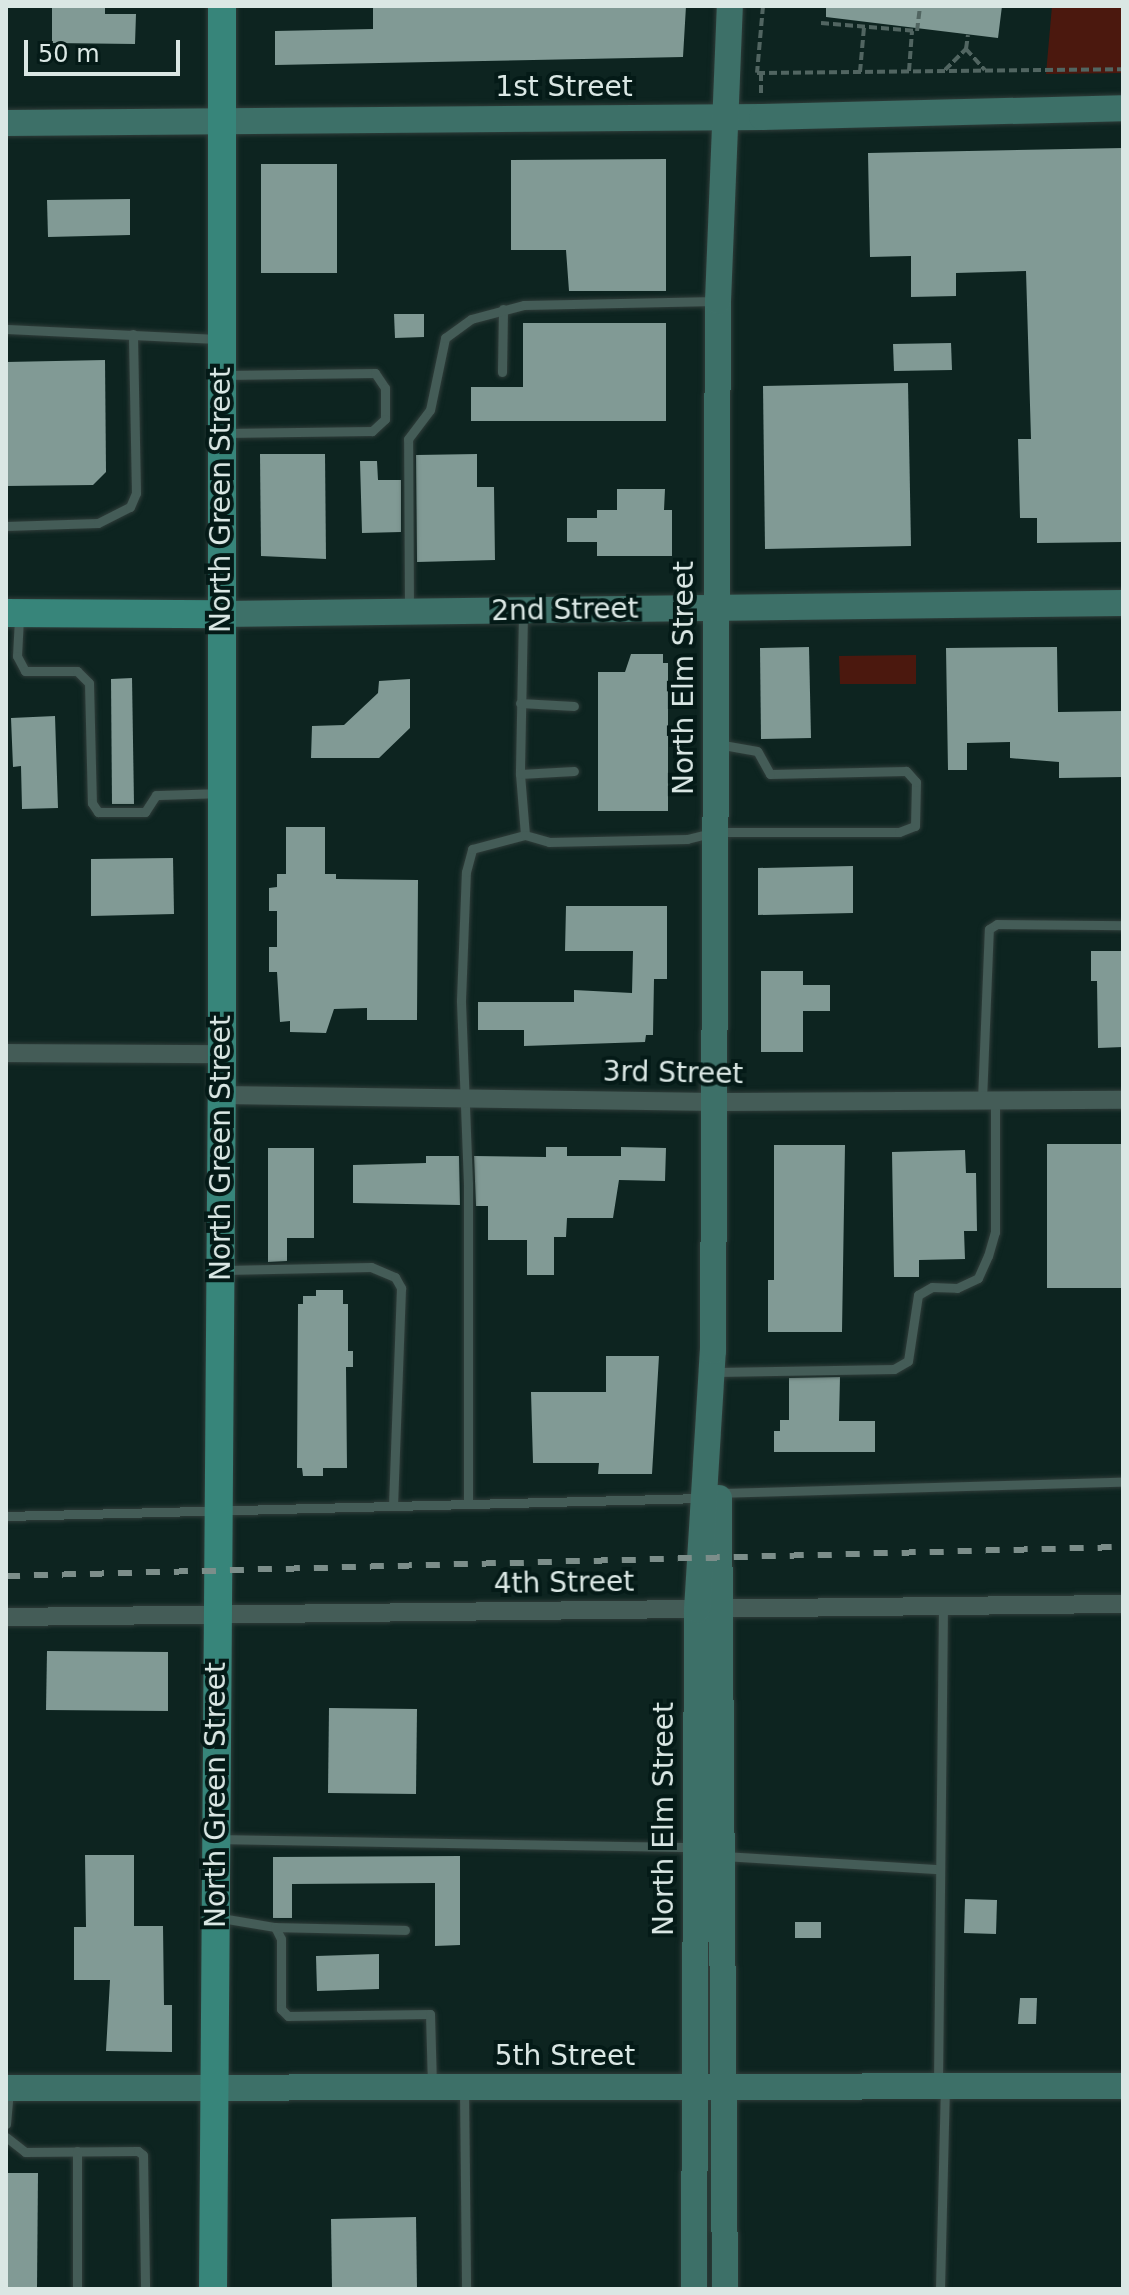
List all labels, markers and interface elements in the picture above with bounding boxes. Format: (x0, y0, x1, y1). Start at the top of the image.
scale bar (28, 24, 184, 74)
text: 50 m (38, 40, 100, 68)
street label: 1st Street (495, 70, 633, 104)
street label: North Green Street (204, 367, 238, 633)
street label: North Elm Street (667, 561, 701, 795)
street label: 2nd Street (491, 592, 639, 628)
street label: North Green Street (204, 1015, 238, 1281)
street label: 3rd Street (602, 1055, 744, 1091)
street label: 4th Street (493, 1565, 635, 1601)
street label: North Green Street (199, 1662, 233, 1928)
street label: North Elm Street (647, 1702, 681, 1936)
street label: 5th Street (495, 2039, 635, 2073)

